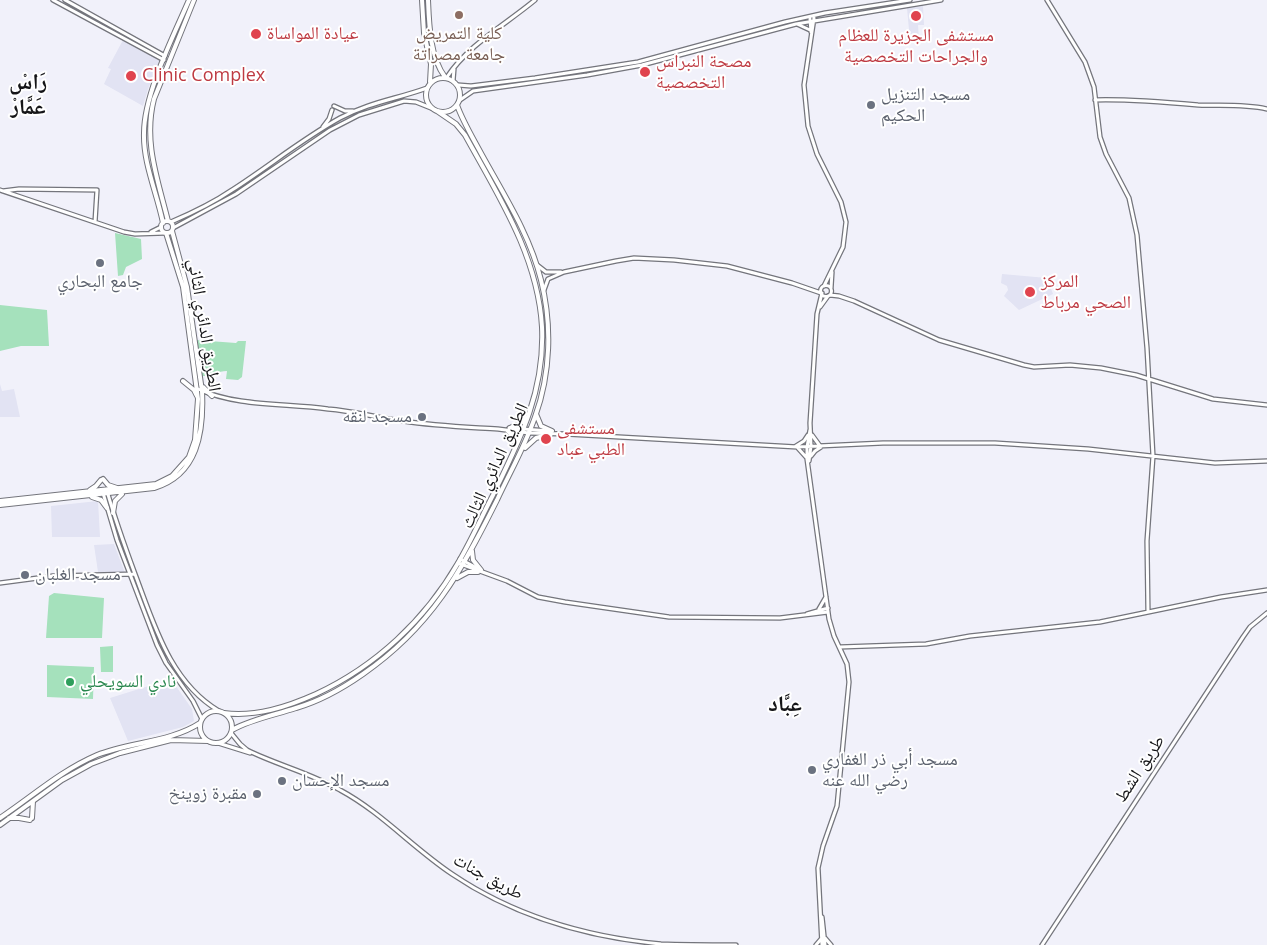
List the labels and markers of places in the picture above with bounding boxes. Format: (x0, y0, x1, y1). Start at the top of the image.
marker: كلية التمريض جامعة مصراتة (453, 9, 465, 21)
marker: مستشفى الجزيرة للعظام والجراحات التخصصية (909, 9, 923, 23)
place label: عيادة المواساة (267, 23, 359, 45)
place label: كلية التمريض جامعة مصراتة (413, 23, 505, 66)
place label: مستشفى الجزيرة للعظام والجراحات التخصصية (838, 25, 994, 68)
marker: عيادة المواساة (249, 27, 263, 41)
place label: مصحة النبراس التخصصية (656, 51, 751, 94)
place label: Clinic Complex (142, 65, 265, 87)
marker: مصحة النبراس التخصصية (638, 65, 652, 79)
marker: Clinic Complex (124, 69, 138, 83)
place label: مسجد التنزيل الحكيم (881, 84, 970, 126)
marker: مسجد التنزيل الحكيم (865, 99, 877, 111)
marker: جامع البحاري (94, 257, 106, 269)
place label: جامع البحاري (57, 271, 143, 293)
place label: المركز الصحي مرباط (1041, 271, 1131, 314)
marker: المركز الصحي مرباط (1023, 285, 1037, 299)
place label: مسجد لنقه (342, 406, 412, 428)
marker: مسجد لنقه (416, 411, 428, 423)
place label: مستشفى الطبي عباد (557, 418, 625, 460)
marker: مستشفى الطبي عباد (539, 432, 553, 446)
place label: مسجد الغلبان (35, 564, 121, 586)
marker: مسجد الغلبان (19, 569, 31, 581)
place label: نادي السويحلي (80, 671, 176, 693)
marker: نادي السويحلي (64, 676, 76, 688)
place label: مسجد أبي ذر الغفاري رضي الله عنه (822, 749, 958, 792)
marker: مسجد أبي ذر الغفاري رضي الله عنه (806, 764, 818, 776)
place label: مسجد الإحسان (292, 770, 389, 792)
marker: مسجد الإحسان (276, 775, 288, 787)
place label: مقبرة زوينخ (168, 783, 247, 805)
marker: مقبرة زوينخ (251, 788, 263, 800)

